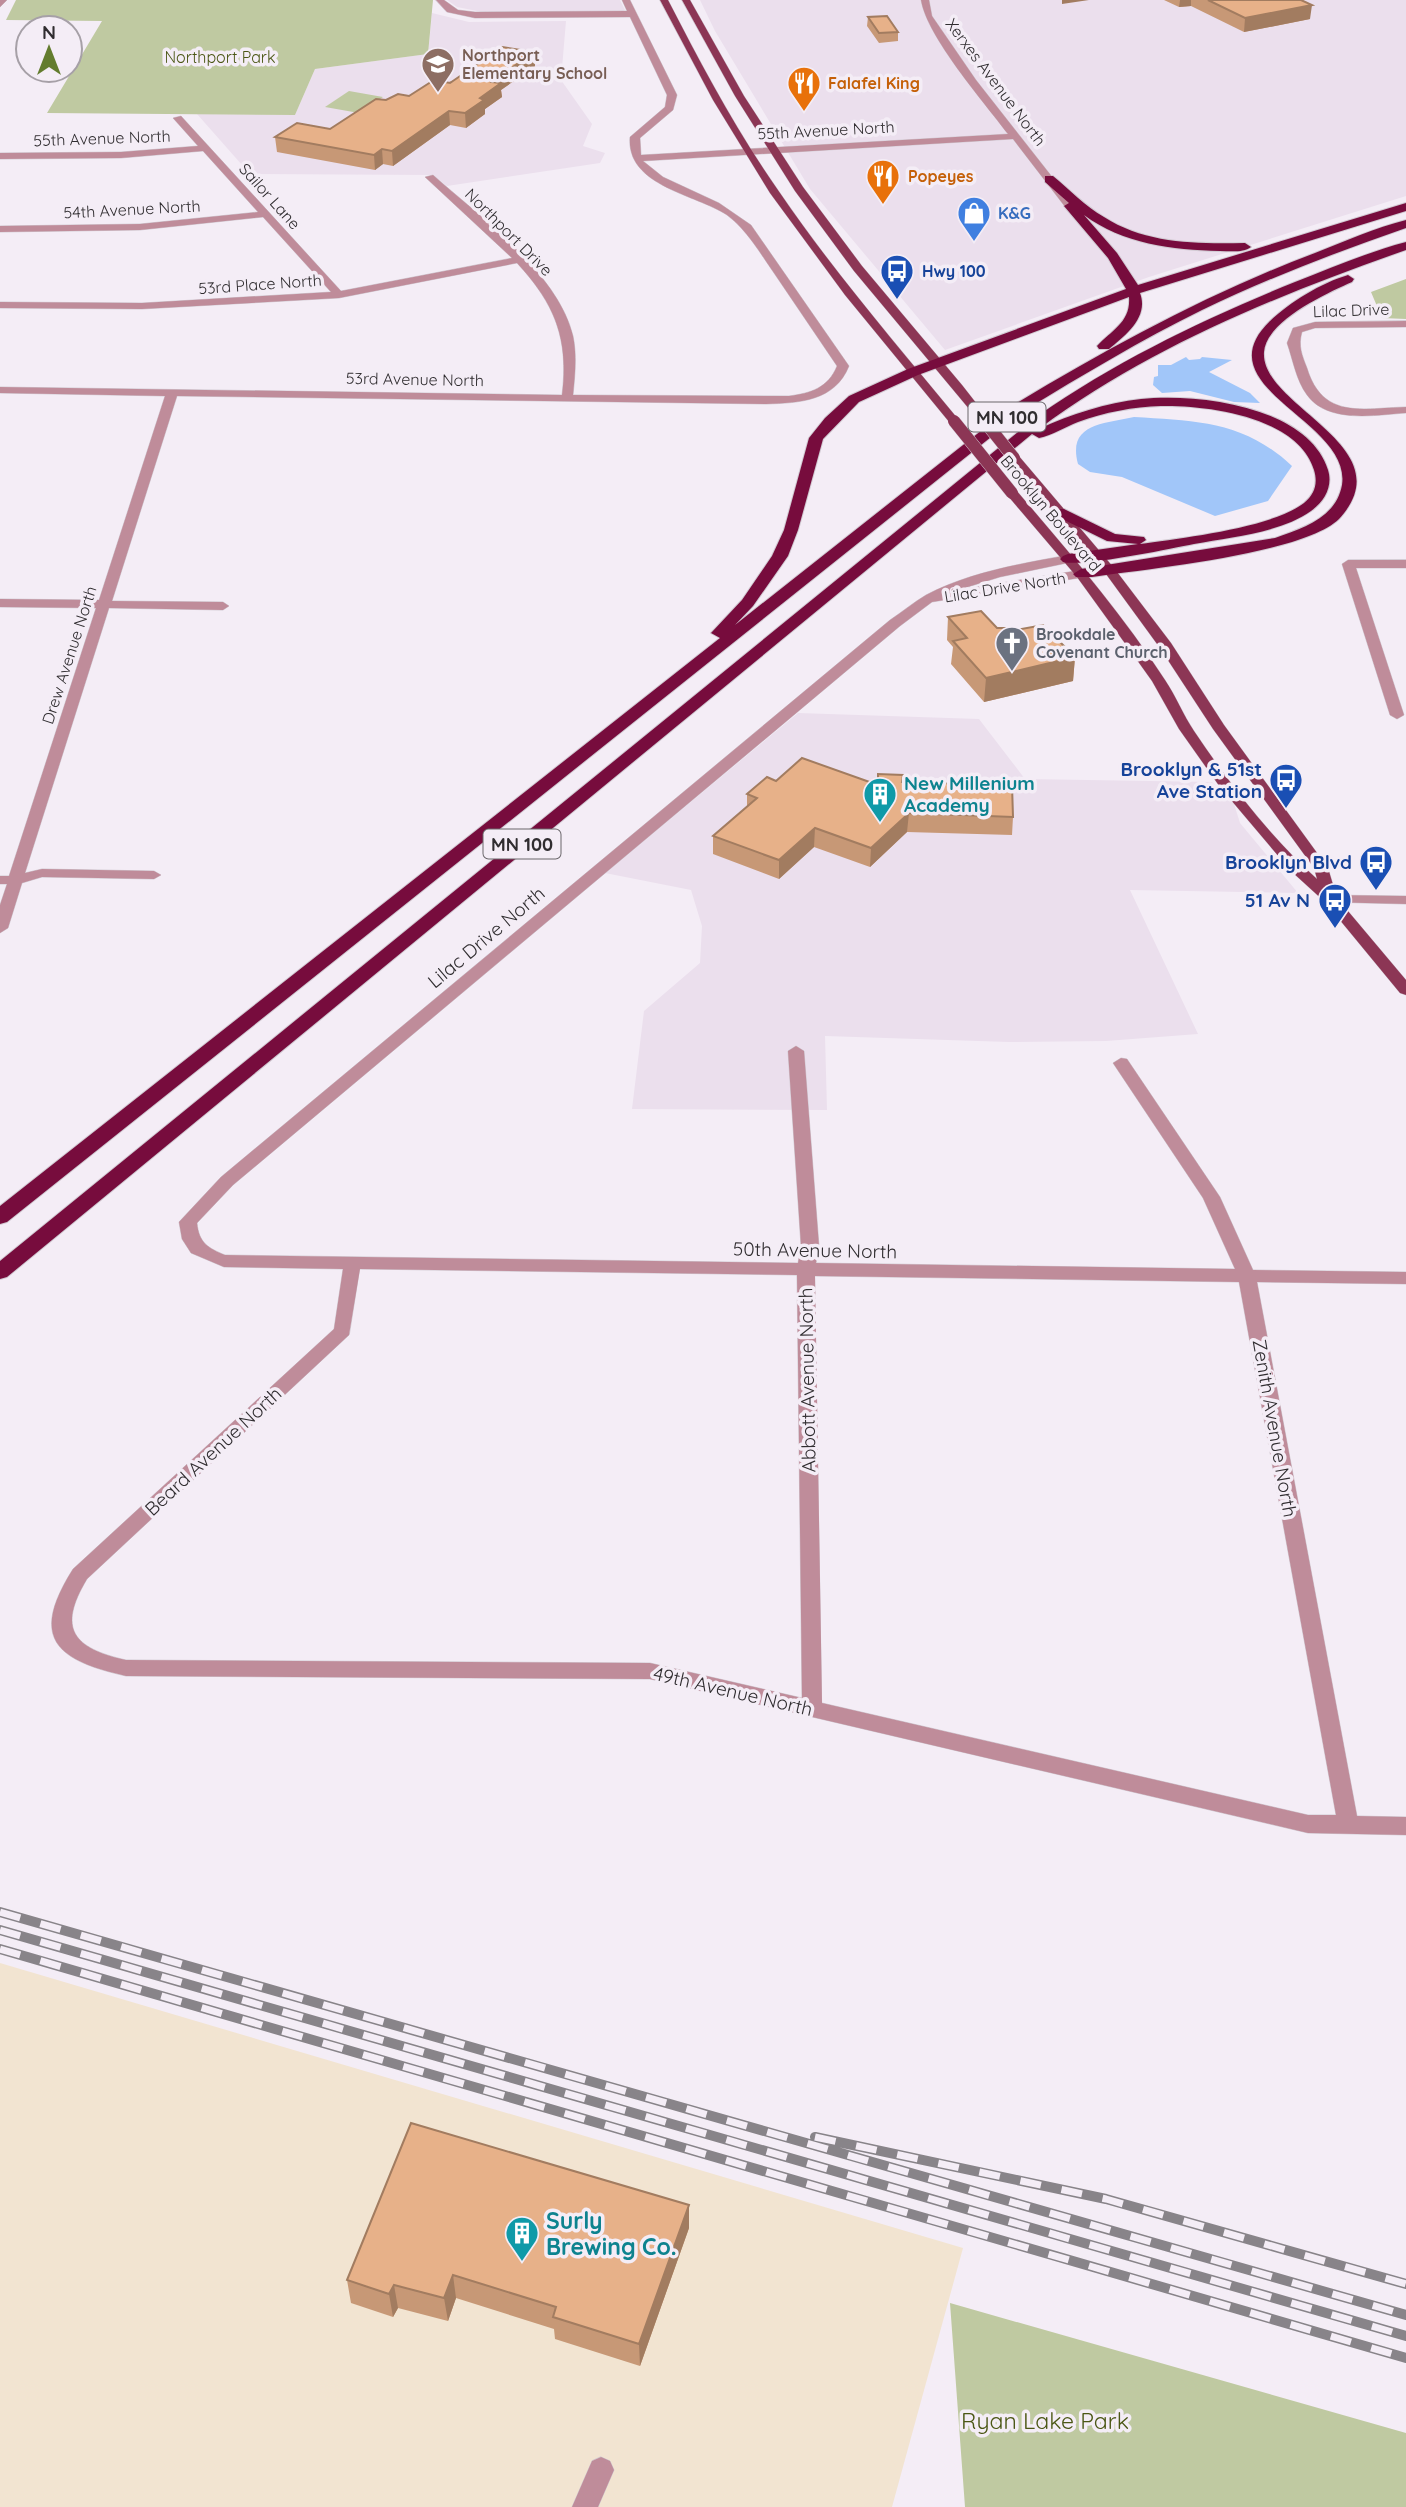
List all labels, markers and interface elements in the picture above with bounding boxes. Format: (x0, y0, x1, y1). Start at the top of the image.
north arrow (14, 14, 84, 84)
street label: Xerxes Avenue North (942, 14, 1050, 150)
text: N (42, 20, 56, 44)
school or university icon: Northport Elementary School (419, 45, 457, 94)
place label: Northport Elementary School (462, 45, 607, 83)
park label: Northport Park (164, 47, 276, 67)
restaurant icon: Falafel King (785, 64, 823, 113)
place label: Falafel King (828, 73, 920, 93)
street label: 55th Avenue North (757, 116, 895, 144)
street label: 55th Avenue North (33, 126, 171, 150)
restaurant icon: Popeyes (864, 157, 902, 206)
street label: Sailor Lane (235, 159, 305, 233)
place label: Popeyes (908, 166, 974, 186)
street label: Northport Drive (461, 184, 557, 280)
shop icon: K&G (955, 194, 993, 243)
street label: 54th Avenue North (63, 195, 201, 223)
place label: K&G (998, 203, 1031, 223)
bus stop icon: Hwy 100 (878, 252, 916, 301)
place label: Hwy 100 (922, 261, 986, 281)
street label: 53rd Place North (198, 270, 322, 298)
street label: Lilac Drive (1312, 299, 1390, 321)
street label: 53rd Avenue North (346, 368, 484, 390)
road number: MN 100 (968, 402, 1046, 432)
street label: Brooklyn Boulevard (997, 451, 1105, 575)
street label: Lilac Drive North (943, 568, 1067, 606)
street label: Drew Avenue North (37, 584, 101, 726)
church icon: Brookdale Covenant Church (993, 624, 1031, 673)
place label: Brookdale Covenant Church (1036, 624, 1168, 662)
place label: Brooklyn & 51st Ave Station (1121, 757, 1262, 803)
bus stop icon: Brooklyn & 51st Ave Station (1267, 761, 1305, 810)
place label: New Millenium Academy (904, 771, 1035, 817)
building icon: New Millenium Academy (861, 775, 899, 824)
road number: MN 100 (484, 830, 560, 858)
bus stop icon: Brooklyn Blvd (1357, 843, 1395, 892)
place label: Brooklyn Blvd (1225, 850, 1352, 874)
street label: Lilac Drive North (422, 881, 550, 993)
bus stop icon: 51 Av N (1316, 881, 1354, 930)
place label: 51 Av N (1245, 888, 1310, 912)
street label: 50th Avenue North (733, 1237, 897, 1263)
street label: Abbott Avenue North (793, 1287, 821, 1473)
street label: Zenith Avenue North (1248, 1337, 1302, 1519)
street label: Beard Avenue North (140, 1381, 286, 1521)
street label: 49th Avenue North (651, 1661, 815, 1721)
place label: Surly Brewing Co. (546, 2206, 677, 2261)
building icon: Surly Brewing Co. (503, 2214, 541, 2263)
park label: Ryan Lake Park (961, 2406, 1129, 2435)

